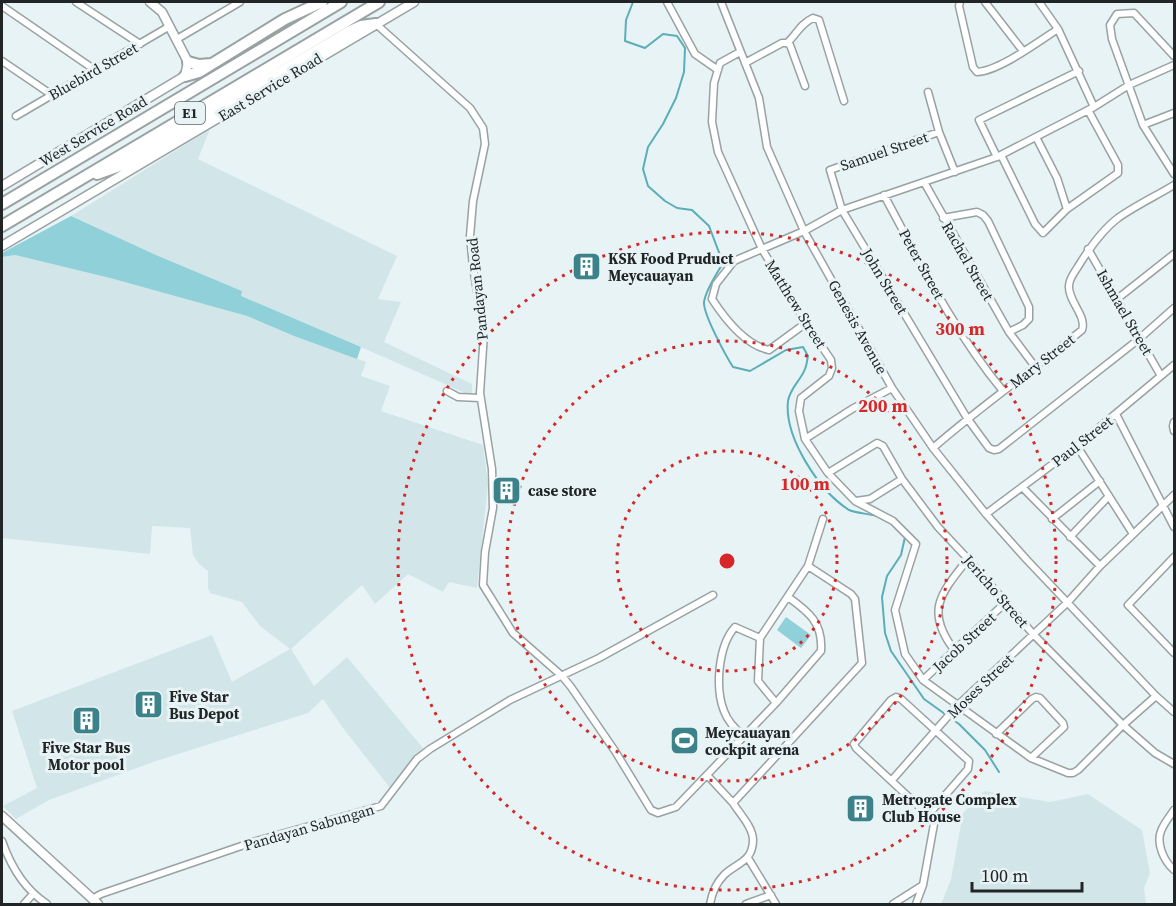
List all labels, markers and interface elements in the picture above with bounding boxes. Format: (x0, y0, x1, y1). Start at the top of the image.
street label: Bluebird Street (45, 37, 142, 105)
street label: East Service Road (214, 47, 326, 126)
street label: West Service Road (35, 90, 151, 171)
road number: E1 (175, 102, 205, 124)
street label: Samuel Street (837, 126, 931, 176)
street label: Rachel Street (937, 218, 999, 304)
street label: Peter Street (894, 225, 950, 303)
street label: Pandayan Road (461, 236, 493, 341)
street label: John Street (856, 243, 913, 318)
place label: KSK Food Pruduct Meycauayan (608, 248, 734, 286)
building icon: KSK Food Pruduct Meycauayan (571, 251, 603, 283)
street label: Matthew Street (760, 256, 832, 352)
street label: Ishmael Street (1092, 265, 1158, 359)
street label: Genesis Avenue (823, 276, 893, 378)
text: 300 m (935, 316, 985, 341)
street label: Mary Street (1005, 329, 1079, 393)
text: 200 m (858, 393, 908, 418)
street label: Paul Street (1047, 411, 1117, 471)
text: 100 m (780, 471, 830, 496)
building icon: case store (491, 474, 523, 506)
place label: case store (528, 480, 597, 501)
street label: Jericho Street (958, 549, 1034, 632)
centre of rings (717, 551, 737, 571)
street label: Jacob Street (927, 607, 1000, 677)
street label: Moses Street (942, 649, 1018, 723)
place label: Five Star Bus Depot (169, 686, 240, 724)
building icon: Five Star Bus Depot (132, 689, 164, 721)
building icon: Five Star Bus Motor pool (70, 704, 102, 736)
place label: Meycauayan cockpit arena (705, 722, 800, 760)
sports icon: Meycauayan cockpit arena (668, 725, 700, 757)
place label: Five Star Bus Motor pool (42, 737, 130, 775)
place label: Metrogate Complex Club House (882, 789, 1017, 827)
building icon: Metrogate Complex Club House (845, 792, 877, 824)
street label: Pandayan Sabungan (241, 798, 377, 856)
scale bar (972, 855, 1082, 893)
text: 100 m (981, 863, 1028, 888)

